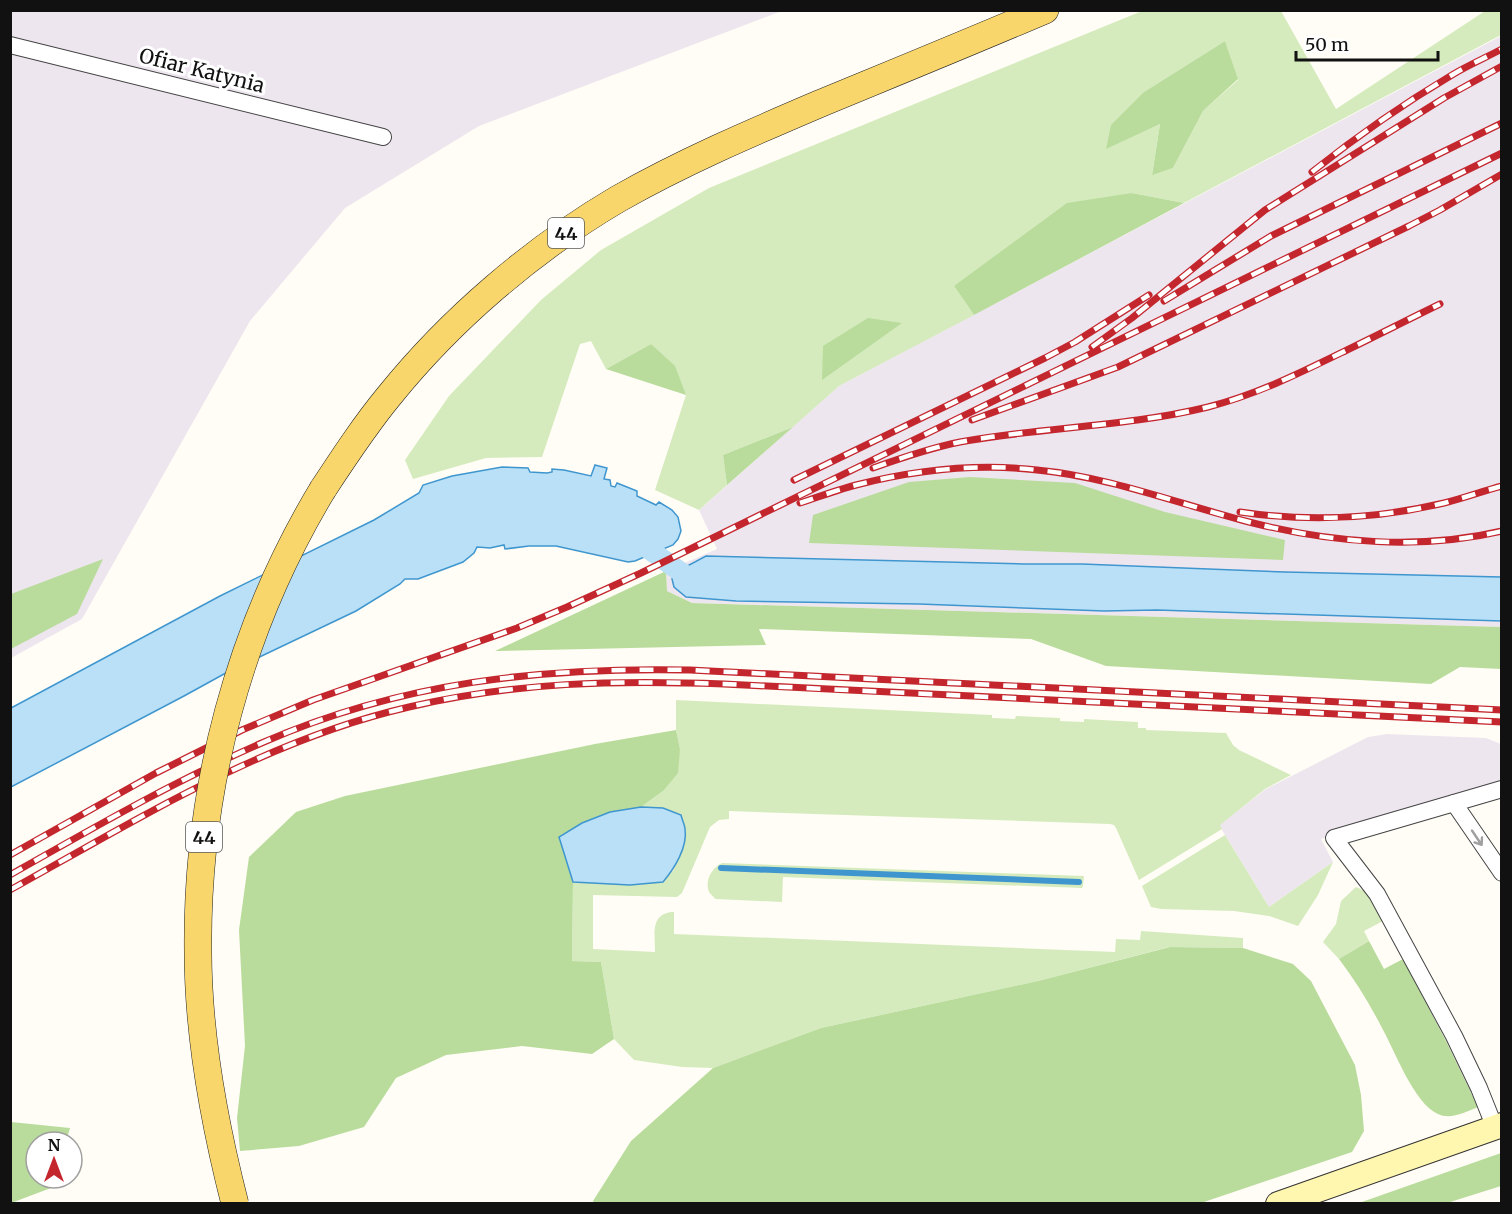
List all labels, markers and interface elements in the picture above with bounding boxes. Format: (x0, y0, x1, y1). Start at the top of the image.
scale bar (1296, 24, 1438, 62)
text: 50 m (1305, 33, 1349, 56)
street label: Ofiar Katynia (137, 42, 267, 98)
road number: 44 (548, 218, 584, 248)
road number: 44 (186, 822, 222, 852)
one-way arrow (1472, 829, 1484, 846)
north arrow (24, 1130, 84, 1190)
text: N (48, 1135, 61, 1155)

